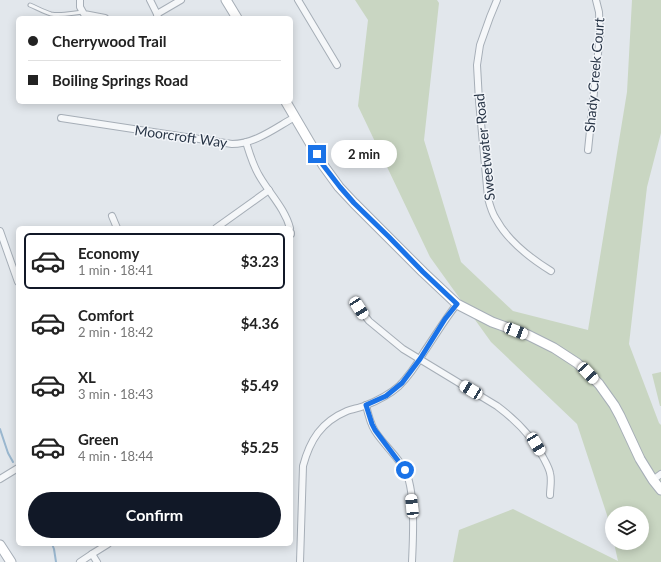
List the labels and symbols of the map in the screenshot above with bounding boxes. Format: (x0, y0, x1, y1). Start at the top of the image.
street label: Shady Creek Court (581, 17, 607, 133)
street label: Sweetwater Road (470, 93, 498, 201)
street label: Moorcroft Way (134, 121, 229, 151)
callout: 2 min (331, 140, 397, 168)
route end (308, 145, 326, 163)
car (347, 295, 371, 321)
car (503, 321, 529, 341)
car (575, 360, 601, 386)
car (458, 379, 484, 401)
car (525, 431, 547, 457)
route start (396, 461, 414, 479)
car (405, 493, 419, 519)

